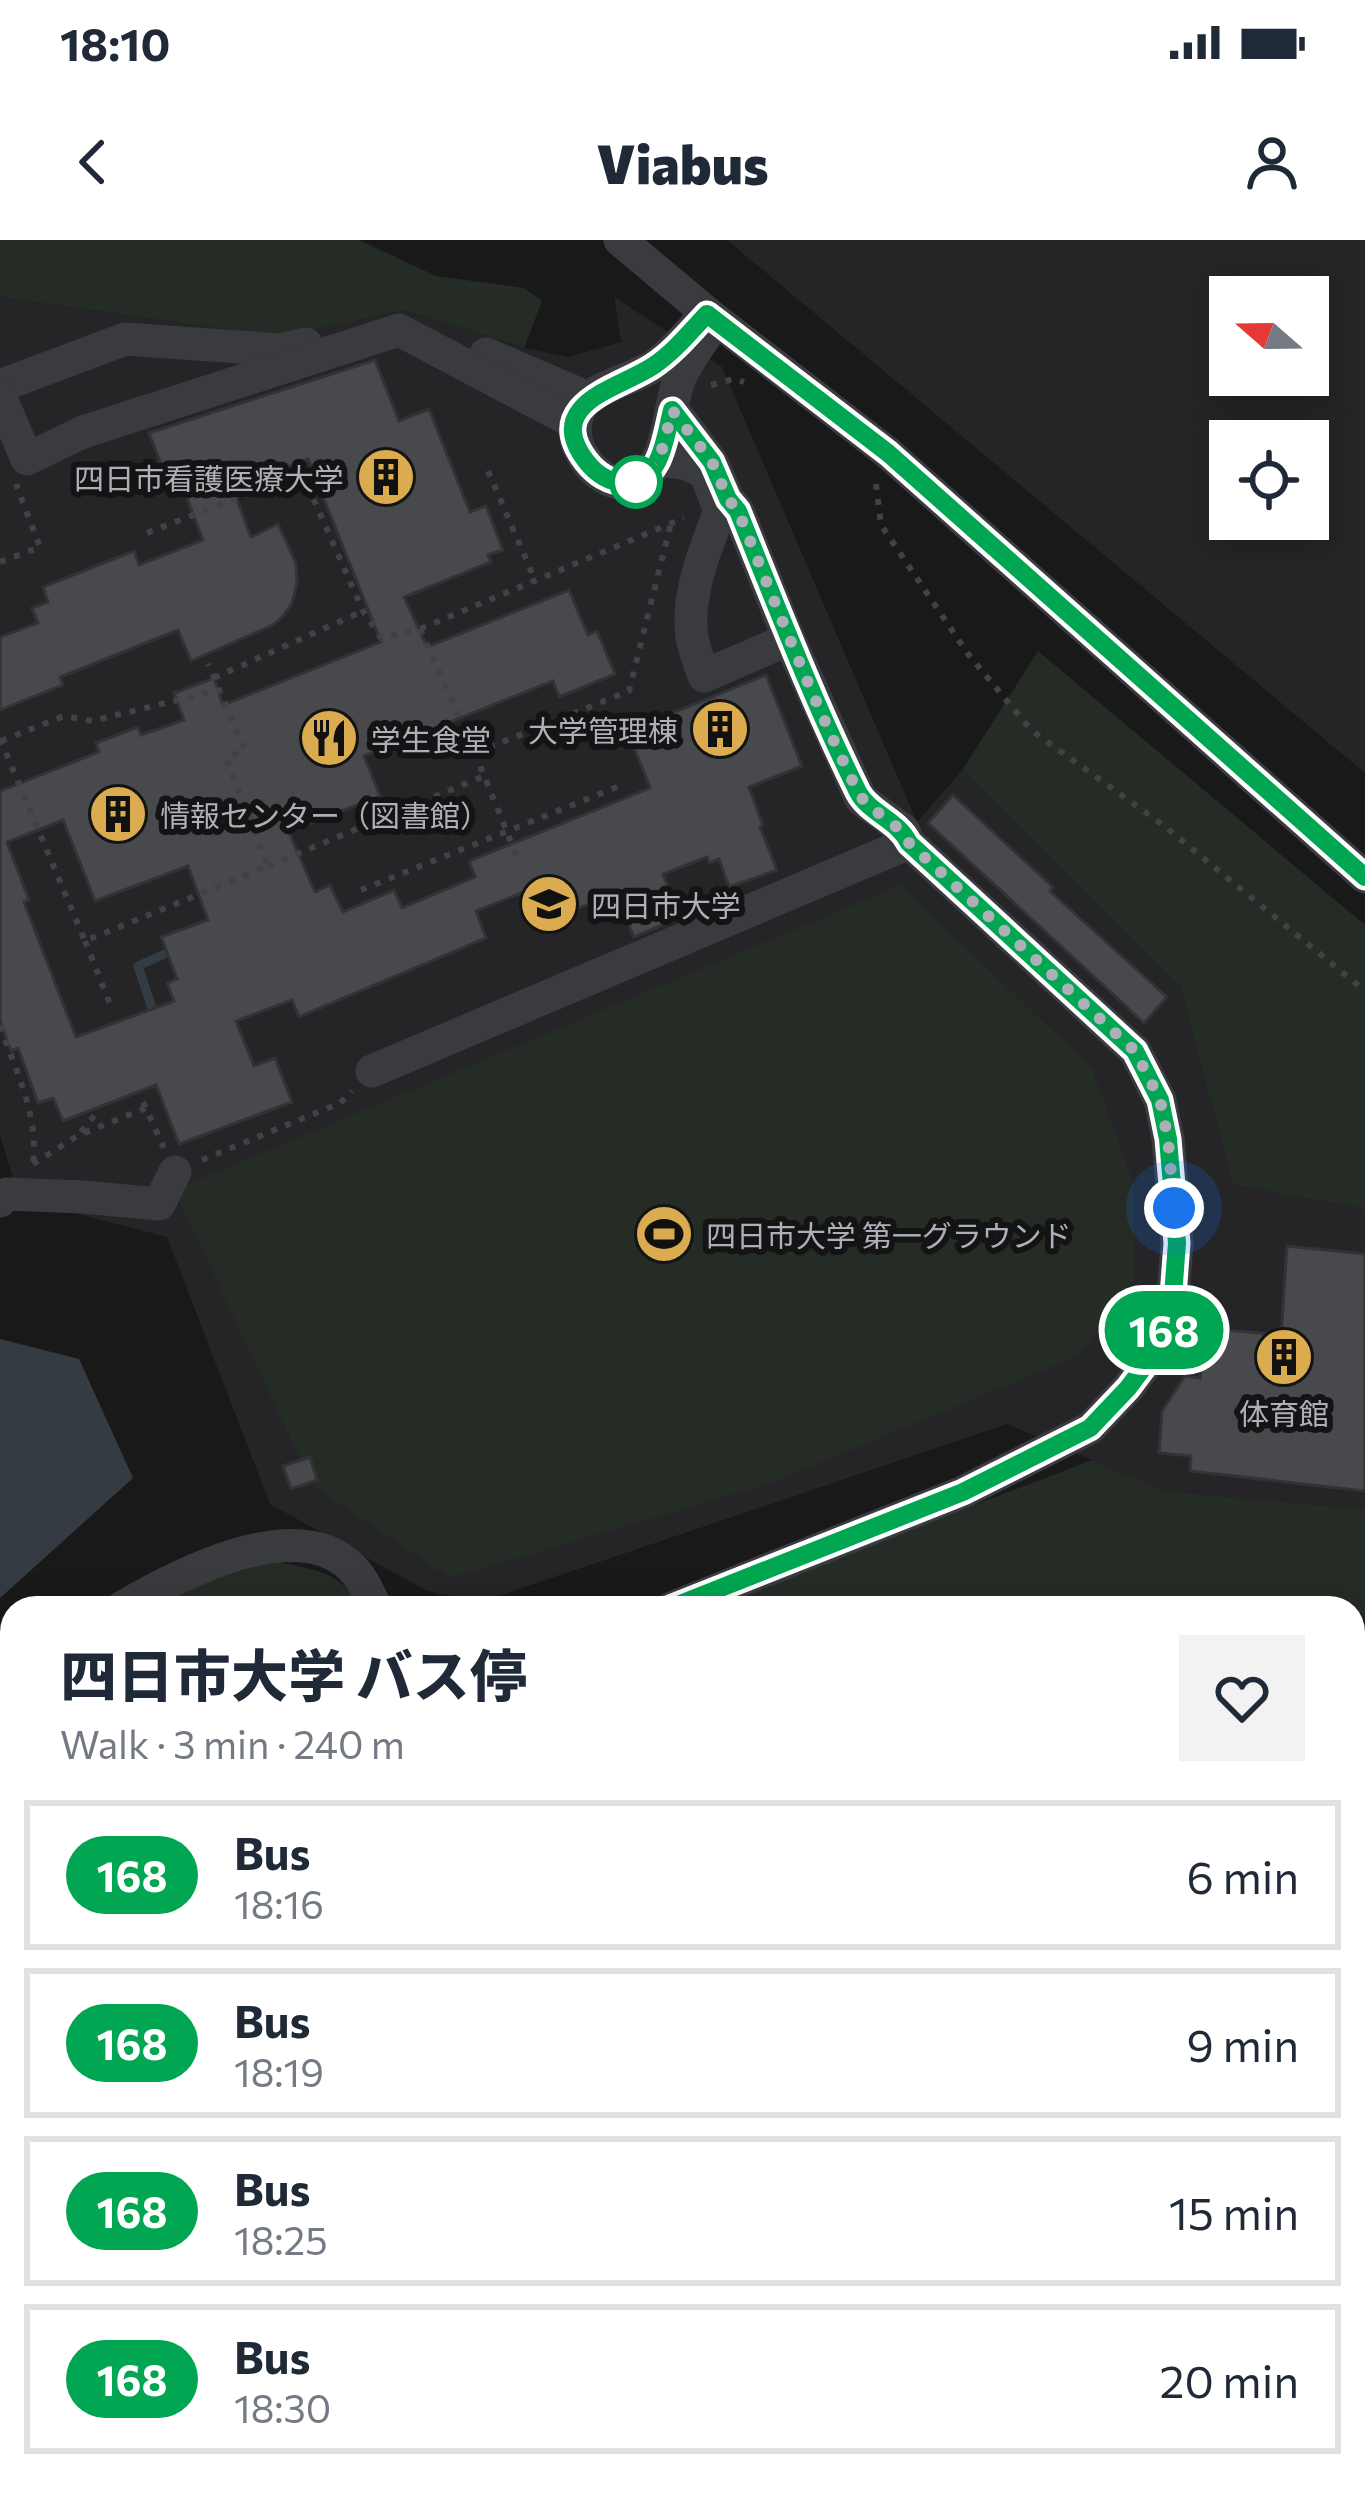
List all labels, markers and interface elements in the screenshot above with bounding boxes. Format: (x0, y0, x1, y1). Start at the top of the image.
text: 18:10 (60, 15, 170, 70)
icon: back (60, 129, 126, 195)
text: Viabus (597, 129, 768, 195)
icon: person (1239, 129, 1305, 195)
north arrow (1209, 276, 1329, 396)
map controls (1209, 276, 1329, 540)
button: locate (1209, 420, 1329, 540)
building icon: 四日市看護医療大学 (355, 446, 417, 508)
unlabelled marker (611, 457, 661, 507)
place label: 四日市看護医療大学 (74, 459, 344, 496)
building icon: 大学管理棟 (689, 698, 751, 760)
restaurant icon: 学生食堂 (298, 707, 360, 769)
place label: 大学管理棟 (528, 711, 678, 748)
place label: 学生食堂 (371, 720, 491, 757)
building icon: 情報センター（図書館） (87, 783, 149, 845)
place label: 情報センター（図書館） (160, 796, 490, 833)
school or university icon: 四日市大学 (518, 873, 580, 935)
place label: 四日市大学 (591, 886, 741, 923)
your location (1144, 1178, 1204, 1238)
sports icon: 四日市大学 第一グラウンド (633, 1203, 695, 1265)
place label: 四日市大学 第一グラウンド (706, 1216, 1072, 1253)
line badge: 168 (1095, 1291, 1233, 1369)
text: 168 (1129, 1304, 1199, 1356)
building icon: 体育館 (1253, 1326, 1315, 1388)
place label: 体育館 (1239, 1394, 1329, 1431)
button: heart (1179, 1635, 1305, 1761)
text: 四日市大学 バス停 (60, 1639, 527, 1709)
text: Walk · 3 min · 240 m (60, 1719, 405, 1767)
text: Bus (234, 1824, 310, 1879)
text: 6 min (1186, 1848, 1299, 1903)
text: 168 (97, 1849, 167, 1901)
text: 18:16 (234, 1879, 324, 1927)
text: Bus (234, 1992, 310, 2047)
text: 9 min (1186, 2016, 1299, 2071)
text: 168 (97, 2017, 167, 2069)
text: 18:19 (234, 2047, 324, 2095)
text: Bus (234, 2160, 310, 2215)
text: 15 min (1169, 2184, 1299, 2239)
text: 168 (97, 2185, 167, 2237)
text: 18:25 (234, 2215, 328, 2263)
text: Bus (234, 2328, 310, 2383)
text: 20 min (1160, 2352, 1299, 2407)
text: 168 (97, 2353, 167, 2405)
text: 18:30 (234, 2383, 331, 2431)

